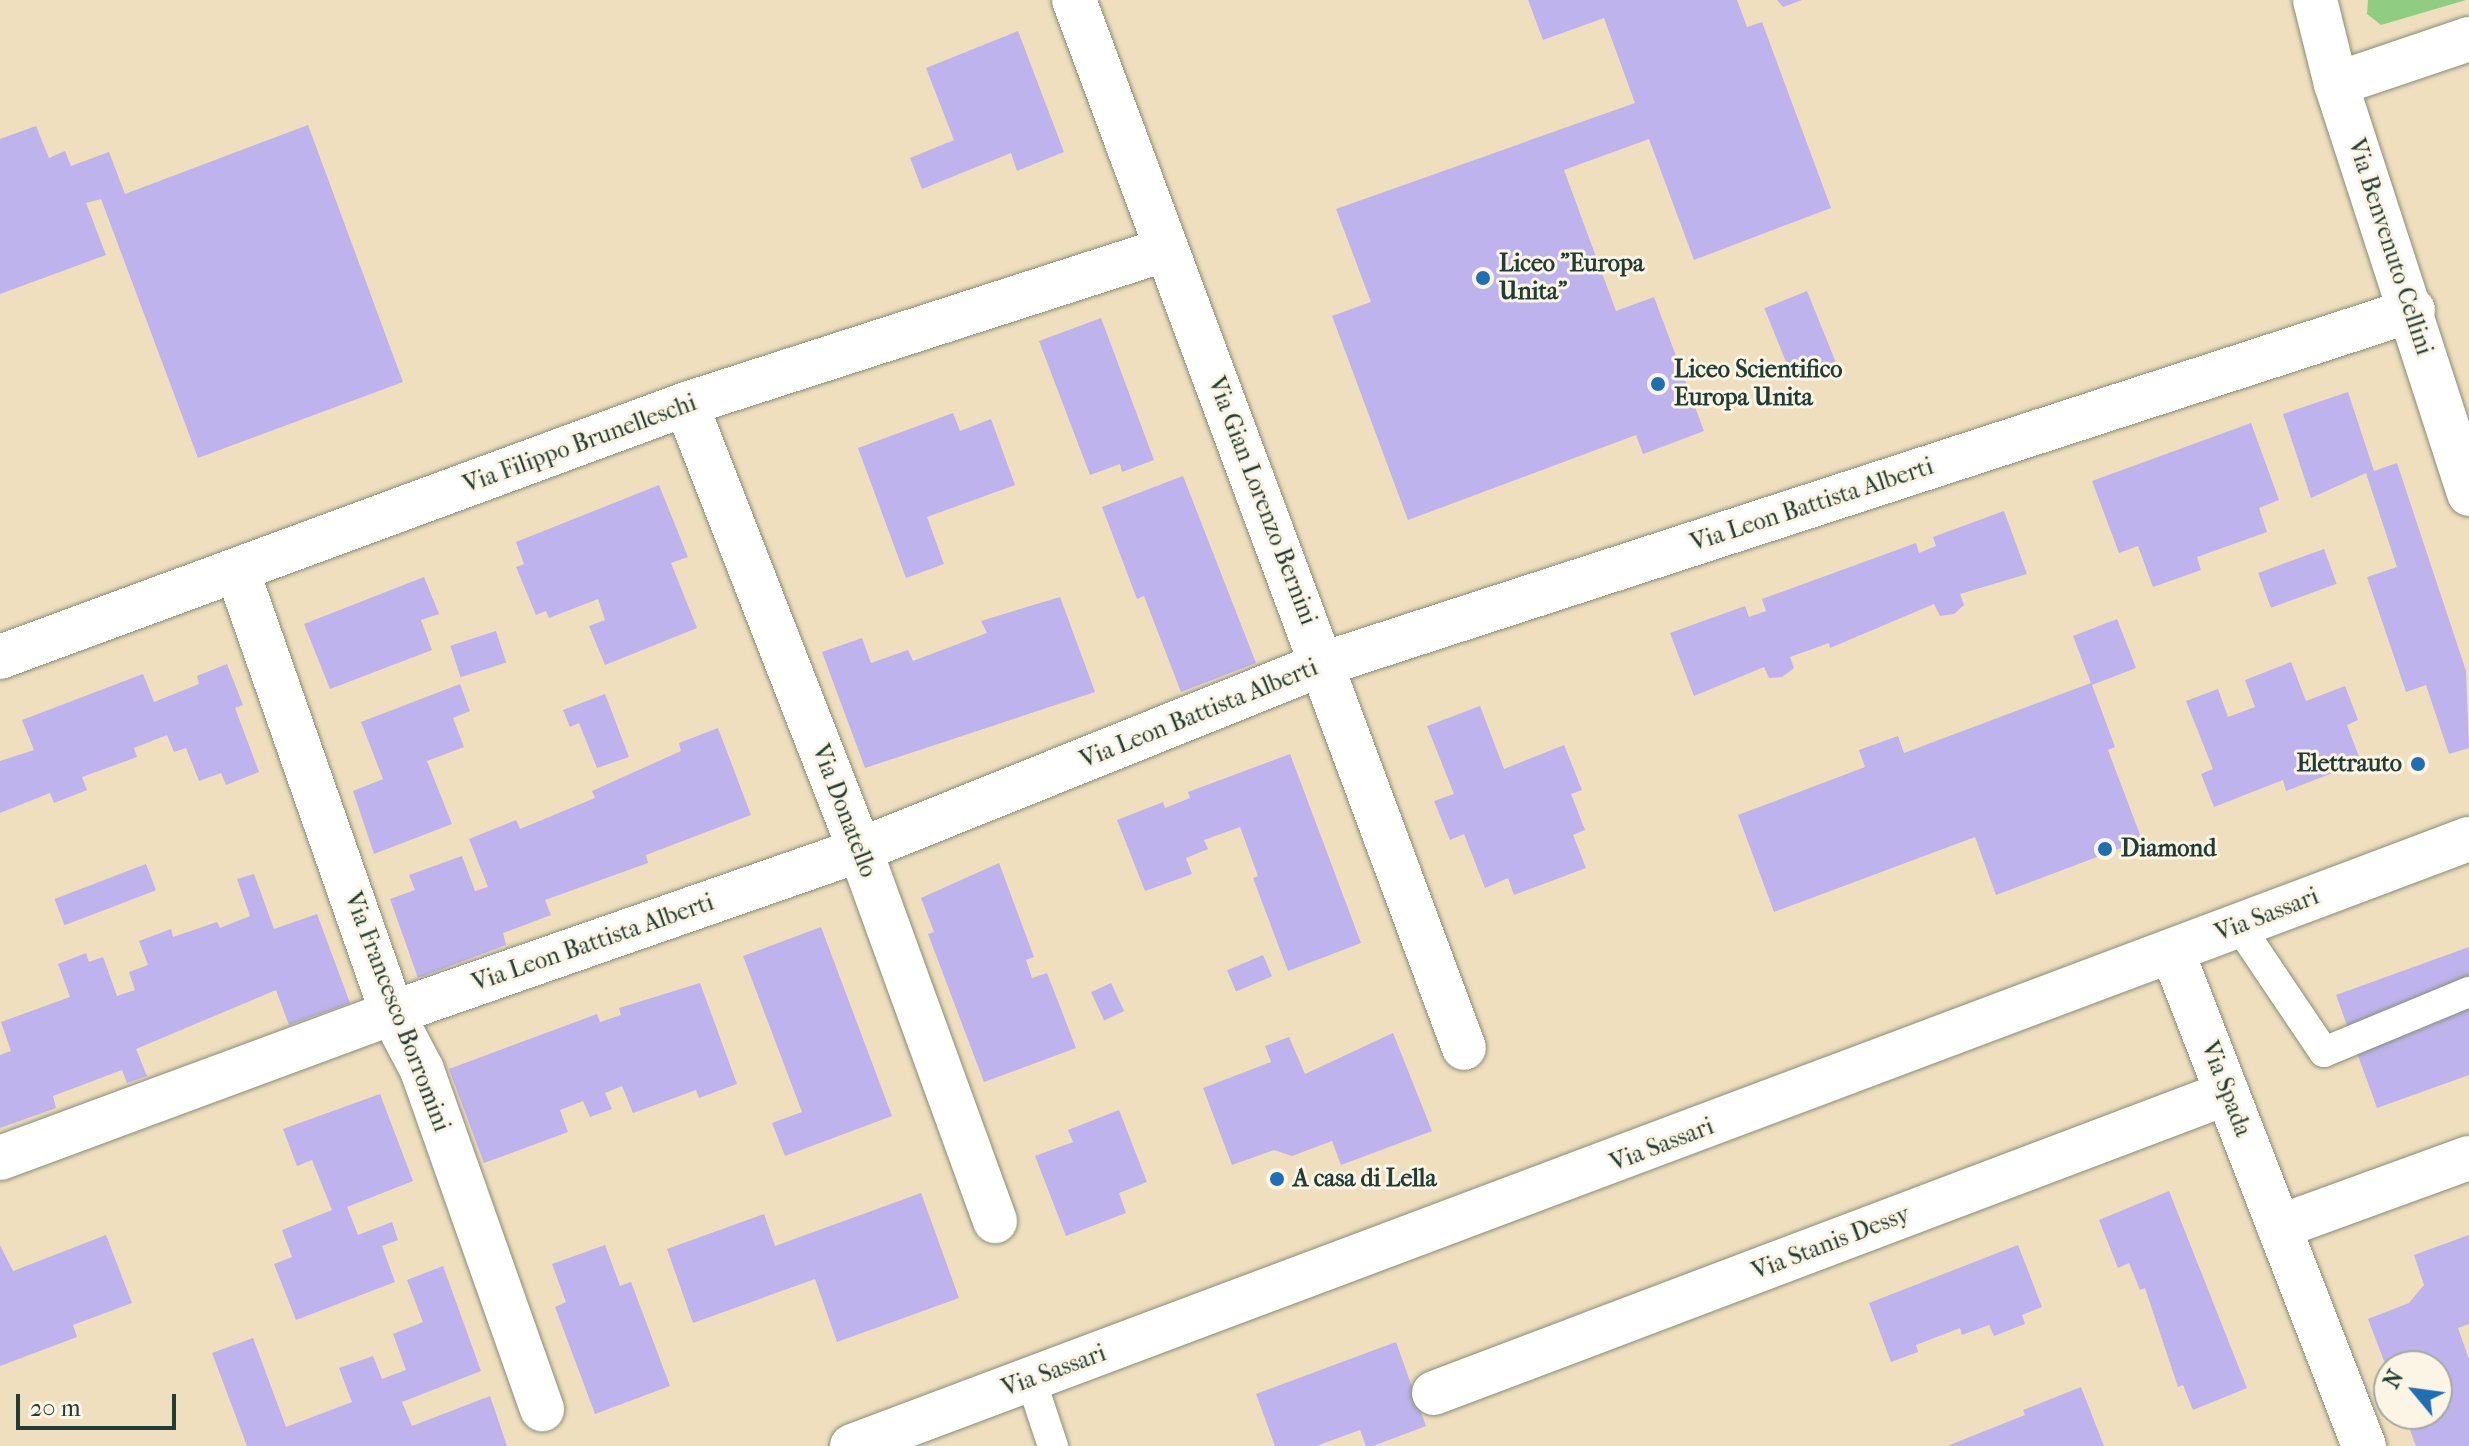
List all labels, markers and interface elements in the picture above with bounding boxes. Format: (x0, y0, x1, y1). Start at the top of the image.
street label: Via Benvenuto Cellini (2341, 135, 2439, 359)
place label: Liceo "Europa Unita" (1499, 250, 1644, 306)
marker: Liceo "Europa Unita" (1474, 269, 1492, 287)
place label: Liceo Scientifico Europa Unita (1674, 356, 1842, 412)
street label: Via Gian Lorenzo Bernini (1201, 373, 1323, 629)
marker: Liceo Scientifico Europa Unita (1649, 375, 1667, 393)
street label: Via Filippo Brunelleschi (460, 388, 700, 500)
street label: Via Leon Battista Alberti (1687, 452, 1937, 558)
street label: Via Leon Battista Alberti (1076, 653, 1322, 775)
street label: Via Donatello (805, 741, 883, 881)
place label: Elettrauto (2296, 750, 2402, 778)
marker: Elettrauto (2409, 755, 2427, 773)
place label: Diamond (2121, 835, 2216, 863)
marker: Diamond (2096, 840, 2114, 858)
street label: Via Sassari (2211, 882, 2323, 948)
street label: Via Francesco Borromini (338, 888, 456, 1136)
street label: Via Leon Battista Alberti (468, 888, 718, 998)
street label: Via Spada (2195, 1037, 2257, 1141)
street label: Via Sassari (1606, 1112, 1718, 1178)
place label: A casa di Lella (1293, 1165, 1437, 1193)
marker: A casa di Lella (1268, 1170, 1286, 1188)
street label: Via Stanis Dessy (1748, 1200, 1914, 1286)
street label: Via Sassari (998, 1339, 1110, 1403)
north arrow (2373, 1350, 2453, 1430)
text: N (2378, 1366, 2409, 1393)
scale bar (20, 1378, 180, 1428)
text: 20 m (30, 1394, 81, 1422)

